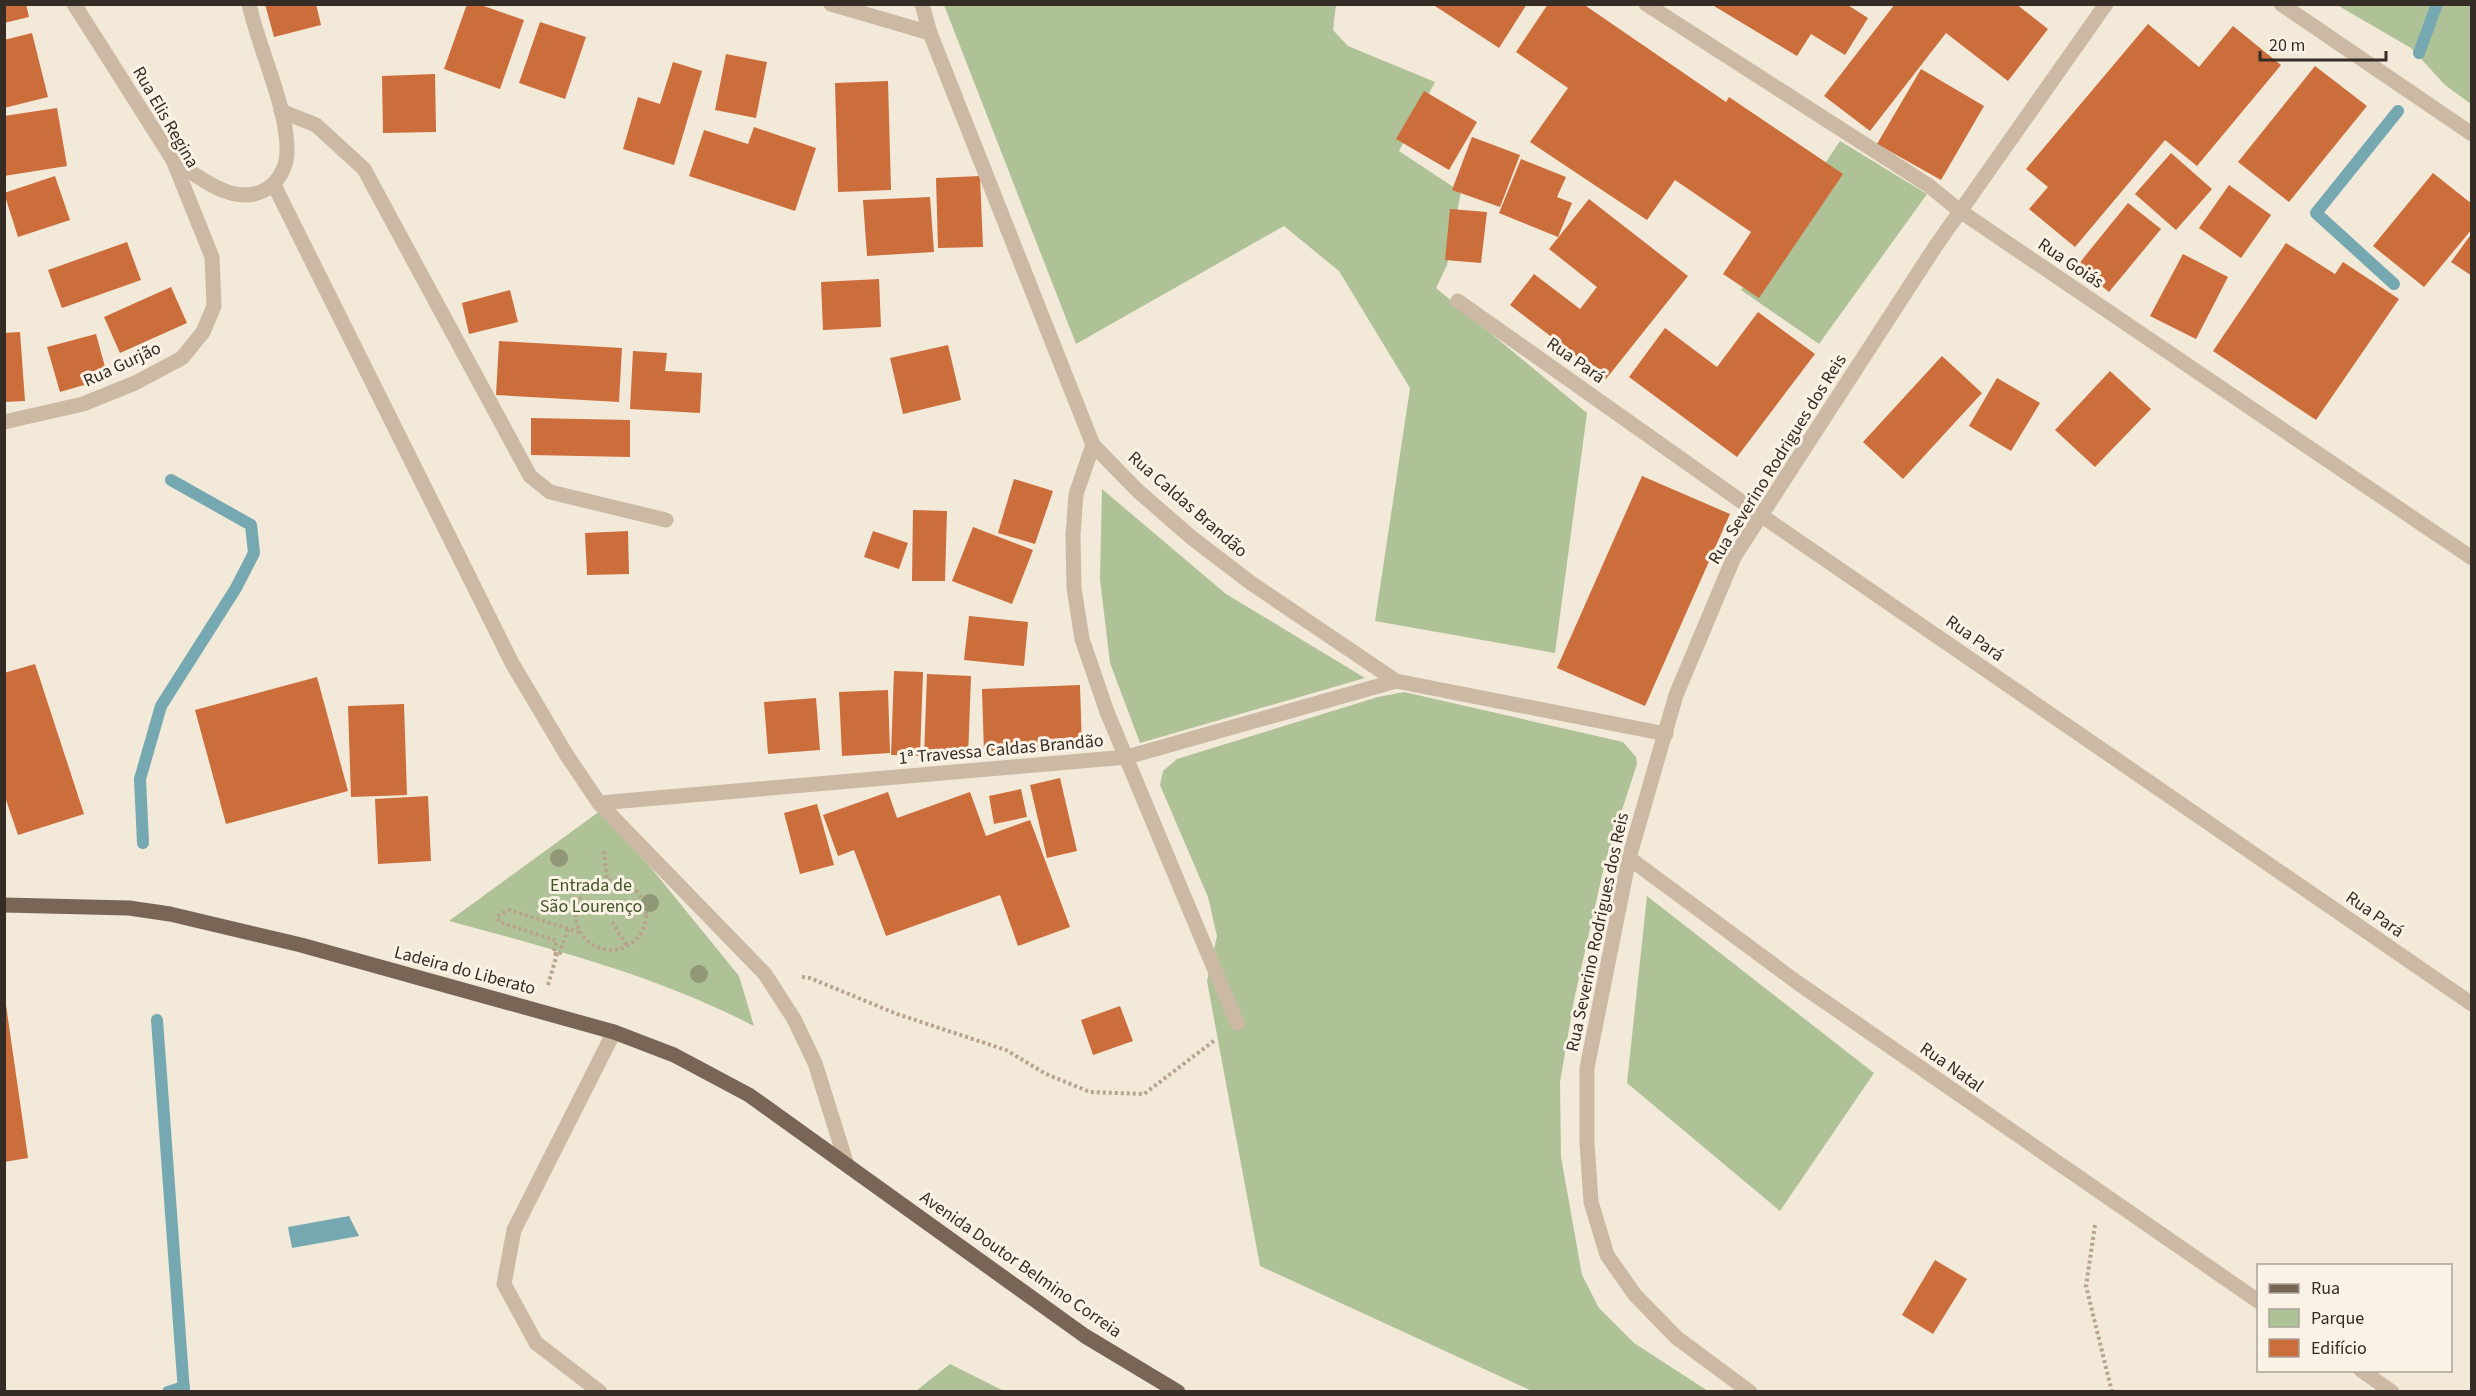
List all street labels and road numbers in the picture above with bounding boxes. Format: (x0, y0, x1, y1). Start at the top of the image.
street label: Rua Elis Regina (126, 62, 205, 173)
street label: Rua Goiás (2033, 232, 2109, 295)
street label: Rua Pará (1541, 331, 1610, 390)
street label: Rua Gurjão (79, 336, 165, 393)
street label: Rua Severino Rodrigues dos Reis (1702, 349, 1853, 569)
street label: Rua Caldas Brandão (1122, 445, 1253, 563)
street label: Rua Pará (1940, 609, 2009, 668)
street label: 1ª Travessa Caldas Brandão (897, 728, 1105, 771)
street label: Rua Severino Rodrigues dos Reis (1560, 810, 1635, 1054)
street label: Rua Pará (2340, 885, 2409, 944)
street label: Ladeira do Liberato (391, 940, 538, 1001)
street label: Rua Natal (1915, 1036, 1989, 1098)
street label: Avenida Doutor Belmino Correia (915, 1185, 1127, 1344)

